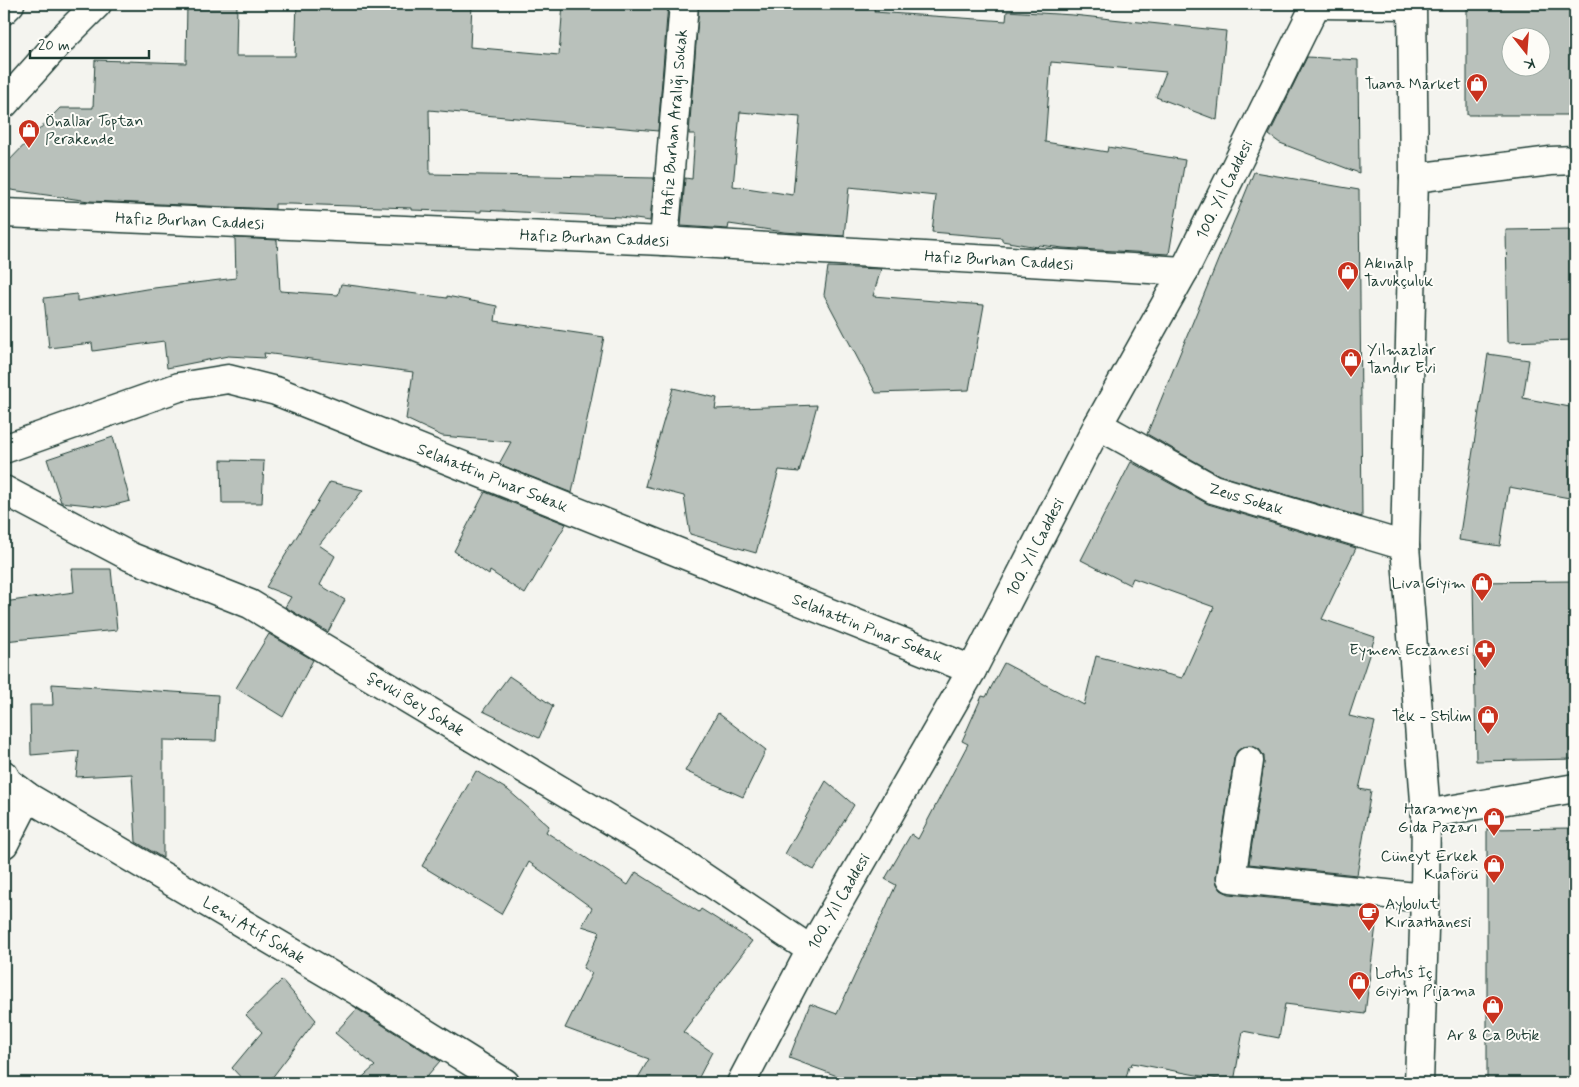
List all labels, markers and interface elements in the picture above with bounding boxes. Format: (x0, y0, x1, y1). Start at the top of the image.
scale bar (30, 28, 149, 60)
street label: Hafız Burhan Aralığı Sokak (656, 28, 692, 217)
north arrow (1502, 28, 1552, 78)
text: 20 m (38, 36, 70, 56)
text: K (1521, 53, 1537, 74)
shop icon: Tuana Market (1465, 72, 1489, 103)
place label: Tuana Market (1365, 74, 1461, 95)
place label: Önallar Toptan Perakende (45, 111, 144, 150)
shop icon: Önallar Toptan Perakende (17, 118, 41, 149)
street label: 100. Yıl Caddesi (1191, 136, 1258, 243)
street label: Hafız Burhan Caddesi (115, 207, 265, 235)
street label: Hafız Burhan Caddesi (519, 224, 670, 252)
street label: Hafız Burhan Caddesi (924, 246, 1074, 275)
place label: Akınalp Tavukçuluk (1364, 253, 1433, 292)
shop icon: Akınalp Tavukçuluk (1336, 260, 1360, 291)
place label: Yılmazlar Tandır Evi (1367, 340, 1436, 379)
shop icon: Yılmazlar Tandır Evi (1339, 347, 1363, 378)
street label: Selahattin Pınar Sokak (414, 438, 571, 517)
street label: Zeus Sokak (1206, 478, 1286, 520)
street label: 100. Yıl Caddesi (1001, 494, 1069, 600)
shop icon: Liva Giyim (1470, 571, 1494, 602)
place label: Liva Giyim (1391, 573, 1466, 594)
street label: Selahattin Pınar Sokak (789, 588, 946, 668)
pharmacy icon: Eymen Eczanesi (1473, 638, 1497, 669)
place label: Eymen Eczanesi (1349, 640, 1469, 661)
street label: Şevki Bey Sokak (363, 666, 469, 741)
shop icon: Tek - Stilim (1476, 704, 1500, 735)
place label: Tek - Stilim (1392, 706, 1472, 727)
place label: Harameyn Gıda Pazarı (1398, 799, 1478, 838)
shop icon: Harameyn Gıda Pazarı (1482, 806, 1506, 837)
place label: Cüneyt Erkek Kuaförü (1381, 846, 1478, 885)
street label: 100. Yıl Caddesi (803, 849, 875, 954)
shop icon: Cüneyt Erkek Kuaförü (1482, 853, 1506, 884)
street label: Lemi Atıf Sokak (199, 892, 309, 968)
place label: Aybulut Kıraathanesi (1385, 894, 1472, 933)
cafe icon: Aybulut Kıraathanesi (1357, 901, 1381, 932)
place label: Lotus İç Giyim Pijama (1375, 963, 1476, 1002)
shop icon: Lotus İç Giyim Pijama (1347, 970, 1371, 1001)
shop icon: Ar & Ca Butik (1481, 994, 1505, 1025)
place label: Ar & Ca Butik (1447, 1025, 1539, 1046)

